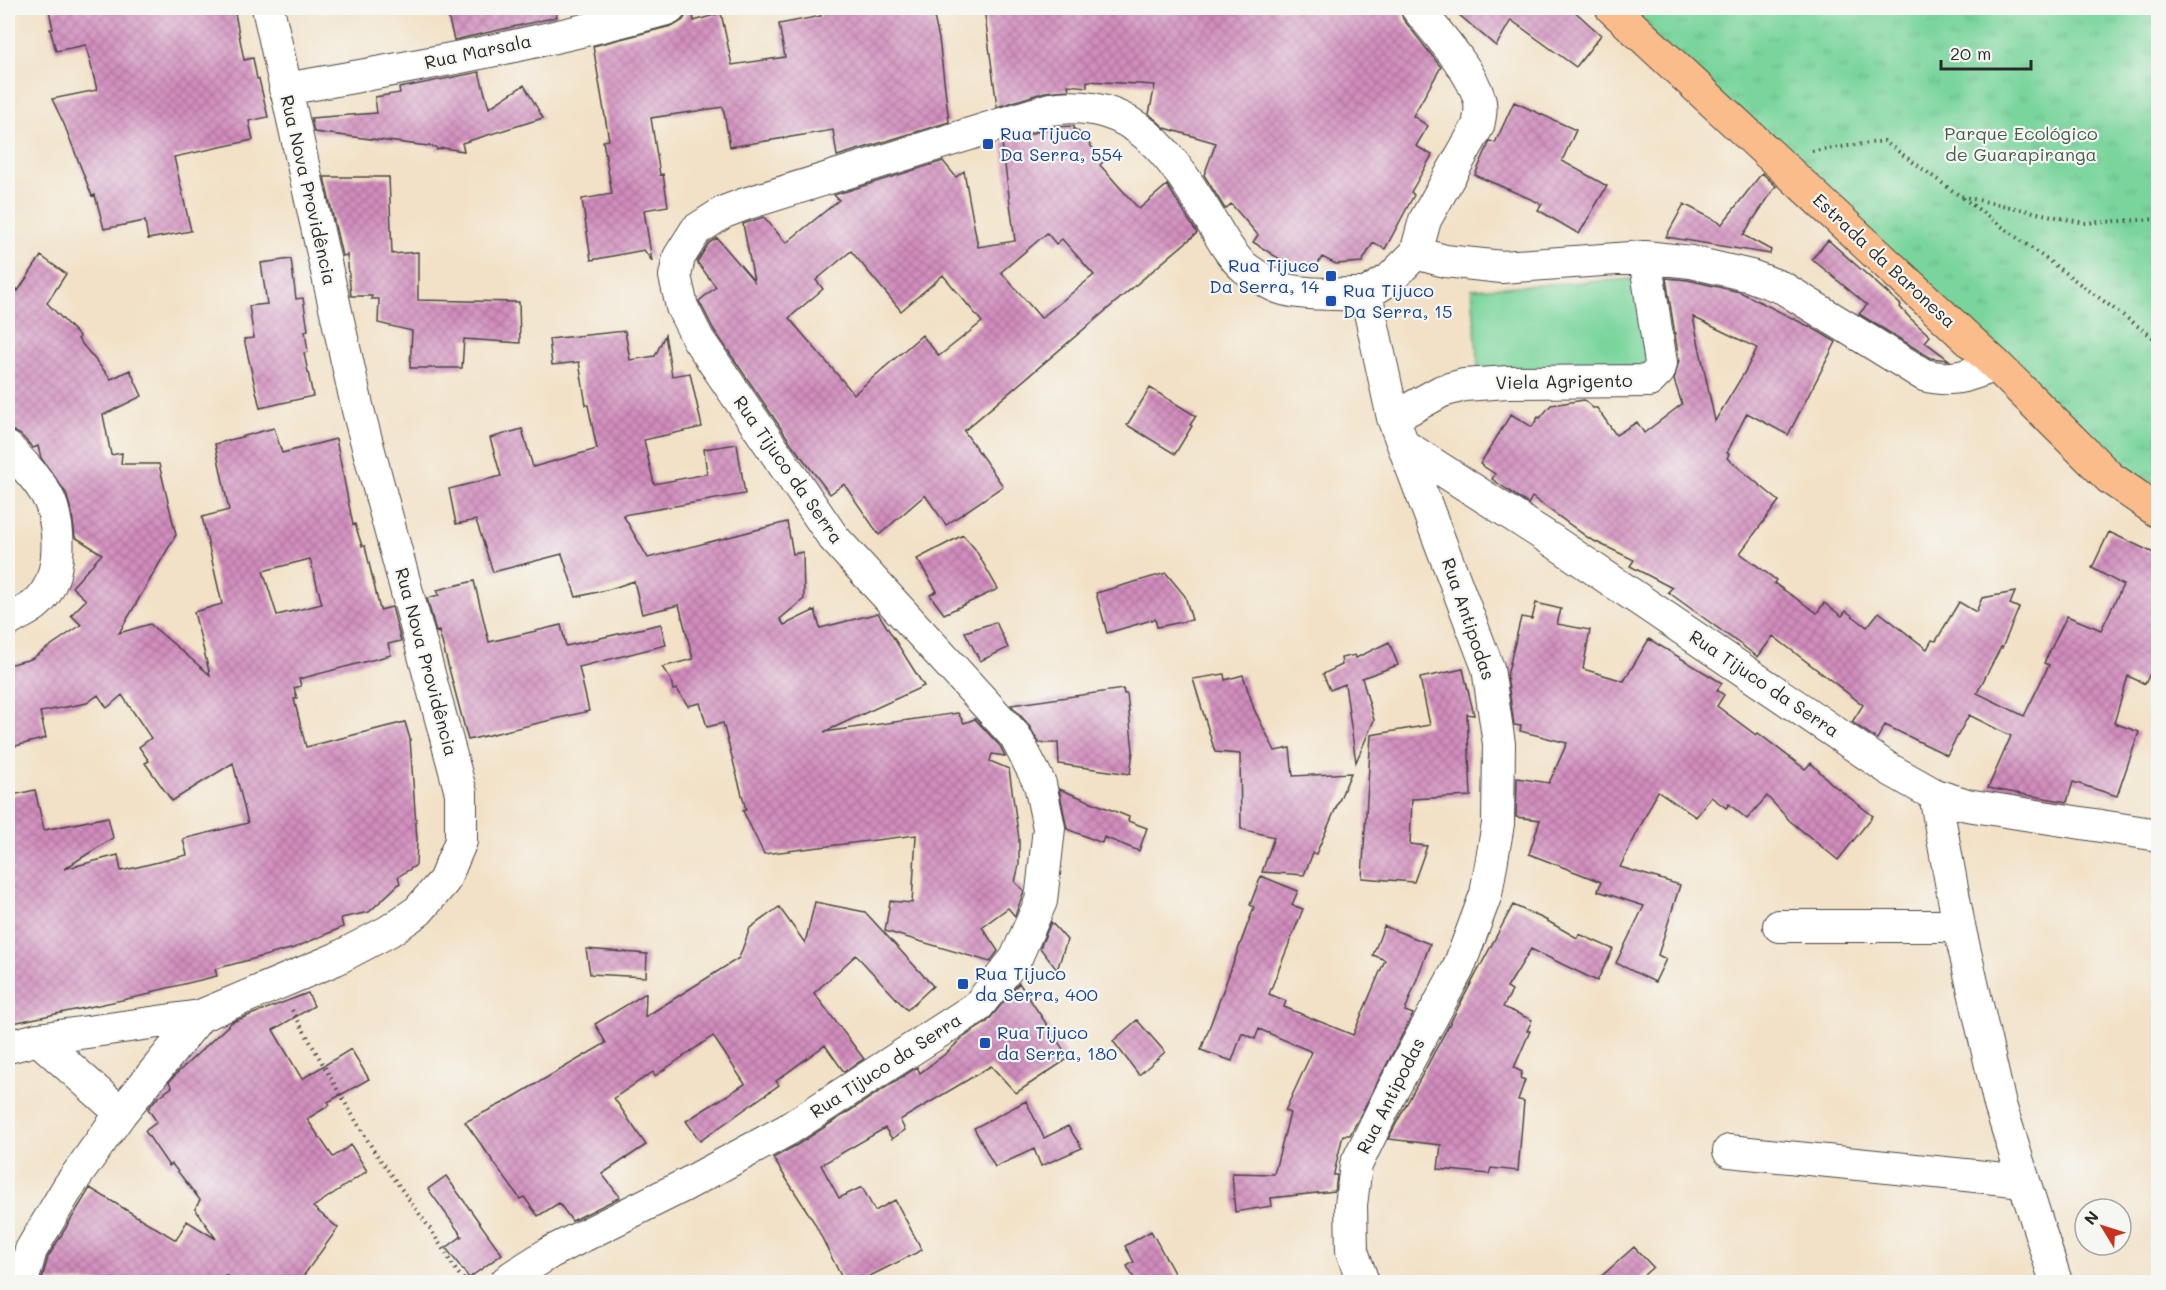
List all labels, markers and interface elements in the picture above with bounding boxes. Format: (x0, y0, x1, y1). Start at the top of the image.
street label: Rua Marsala (422, 28, 533, 74)
scale bar (1941, 33, 2031, 71)
text: 20 m (1950, 41, 1991, 65)
street label: Rua Nova Providência (275, 92, 343, 287)
place label: Rua Tijuco Da Serra, 554 (1000, 121, 1123, 166)
park label: Parque Ecológico de Guarapiranga (1944, 121, 2098, 166)
marker: Rua Tijuco Da Serra, 554 (981, 137, 995, 151)
street label: Estrada da Baronesa (1808, 188, 1961, 333)
place label: Rua Tijuco Da Serra, 14 (1209, 253, 1319, 298)
marker: Rua Tijuco Da Serra, 14 (1324, 269, 1338, 283)
place label: Rua Tijuco Da Serra, 15 (1343, 278, 1453, 323)
marker: Rua Tijuco Da Serra, 15 (1324, 294, 1338, 308)
street label: Viela Agrigento (1495, 368, 1633, 394)
street label: Rua Tijuco da Serra (729, 391, 849, 548)
street label: Rua Antipodas (1437, 555, 1501, 683)
street label: Rua Nova Providência (390, 565, 464, 759)
street label: Rua Tijuco da Serra (1685, 624, 1844, 742)
place label: Rua Tijuco da Serra, 400 (975, 961, 1098, 1006)
marker: Rua Tijuco da Serra, 400 (956, 977, 970, 991)
street label: Rua Tijuco da Serra (805, 1007, 966, 1123)
place label: Rua Tijuco da Serra, 180 (997, 1020, 1117, 1065)
street label: Rua Antipodas (1351, 1033, 1430, 1158)
marker: Rua Tijuco da Serra, 180 (978, 1036, 992, 1050)
north arrow (2073, 1197, 2133, 1257)
text: N (2079, 1206, 2103, 1229)

